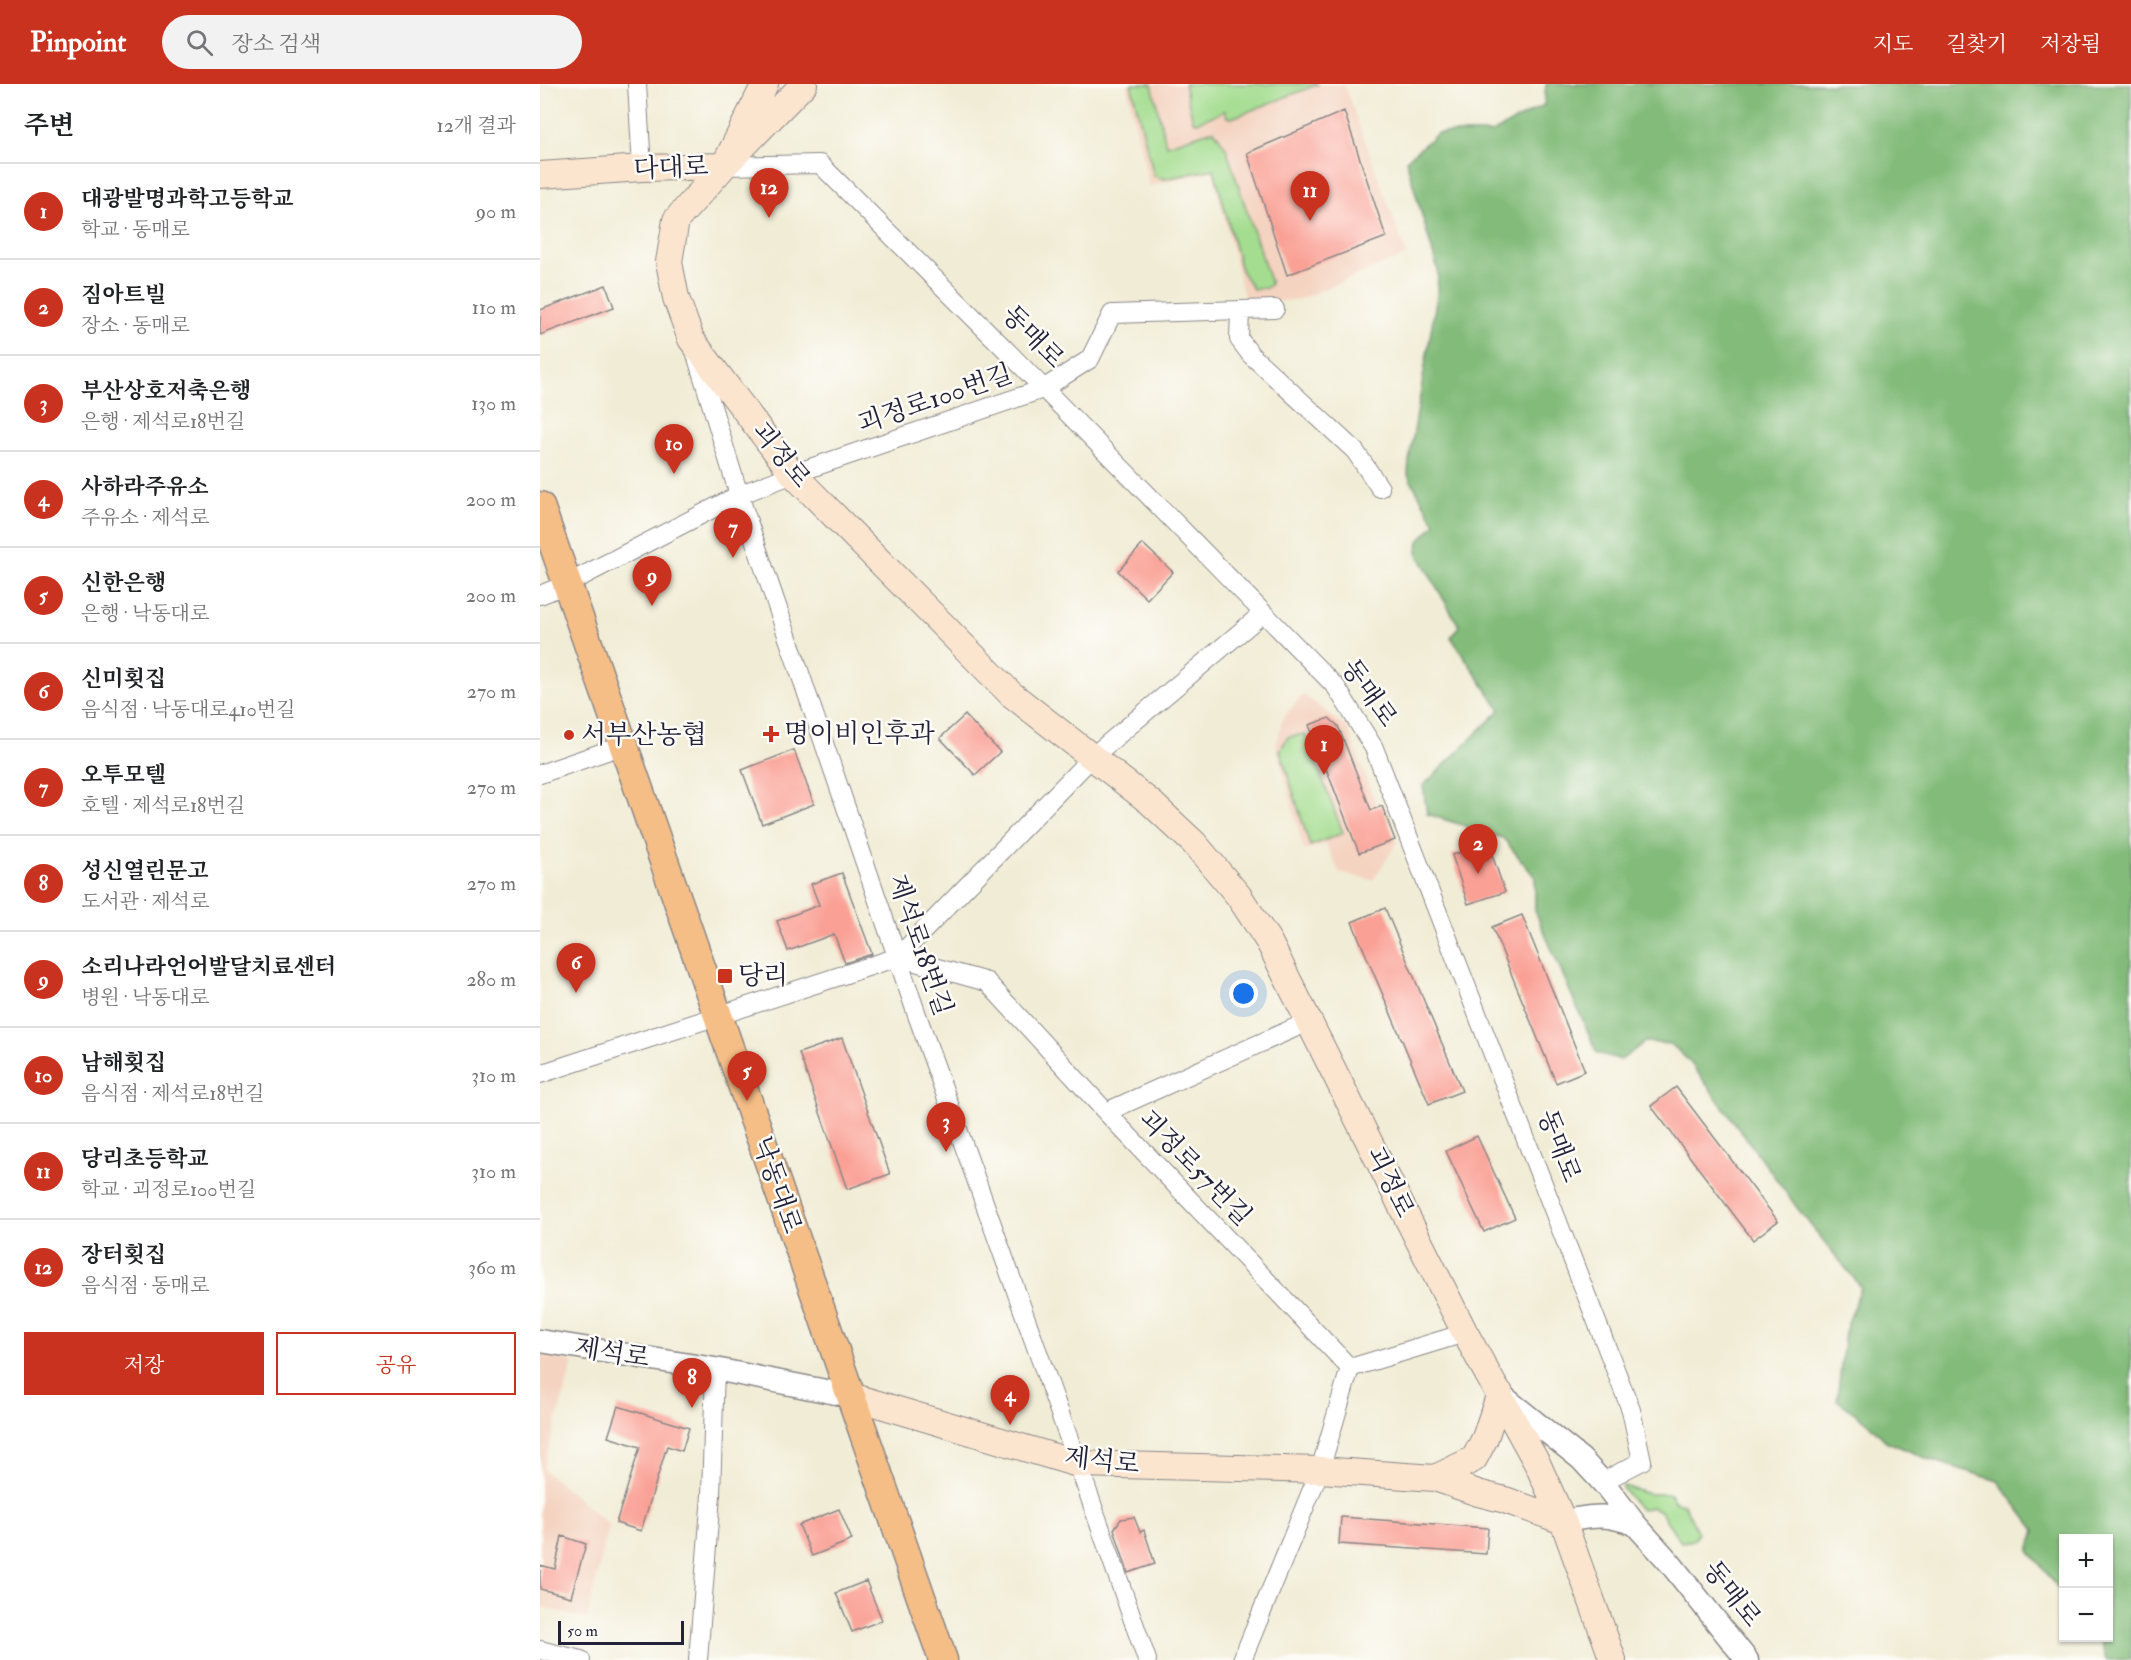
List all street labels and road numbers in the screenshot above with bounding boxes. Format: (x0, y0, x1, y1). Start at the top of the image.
street label: 다대로 (633, 151, 709, 185)
street label: 동매로 (995, 299, 1071, 375)
street label: 괴정로100번길 (853, 358, 1017, 440)
street label: 괴정로 (745, 416, 817, 494)
street label: 동매로 (1334, 653, 1404, 733)
street label: 제석로18번길 (881, 870, 959, 1020)
street label: 괴정로57번길 (1132, 1103, 1258, 1233)
street label: 동매로 (1531, 1105, 1587, 1187)
street label: 낙동대로 (746, 1132, 808, 1238)
street label: 괴정로 (1359, 1141, 1421, 1223)
street label: 제석로 (572, 1331, 652, 1375)
street label: 제석로 (1063, 1441, 1141, 1481)
street label: 동매로 (1696, 1554, 1768, 1634)

